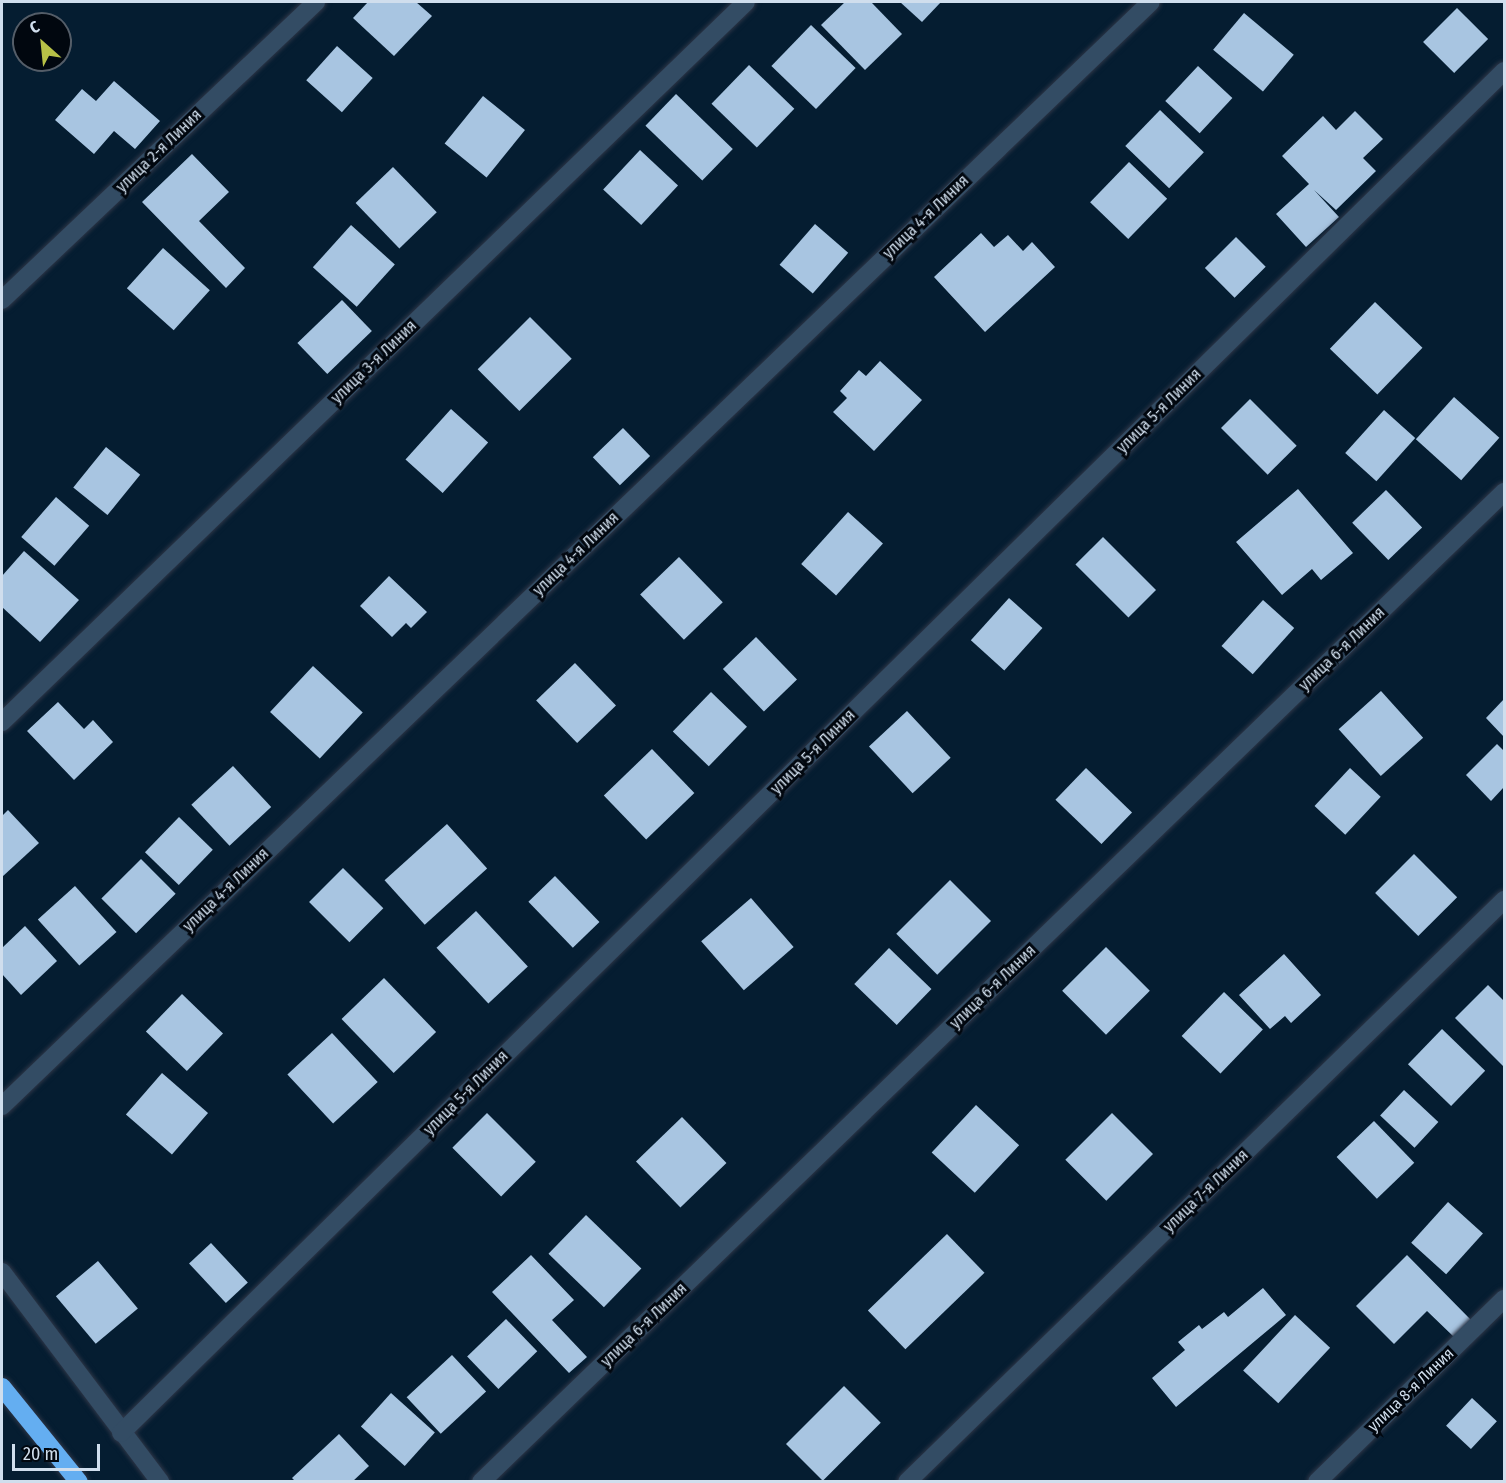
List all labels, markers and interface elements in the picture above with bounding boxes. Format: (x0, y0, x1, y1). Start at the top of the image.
north arrow (12, 12, 72, 72)
text: С (26, 17, 43, 38)
street label: улица 2-я Линия (112, 105, 206, 197)
street label: улица 4-я Линия (879, 171, 973, 263)
street label: улица 3-я Линия (327, 316, 421, 408)
street label: улица 5-я Линия (1113, 365, 1205, 457)
street label: улица 4-я Линия (529, 508, 623, 600)
street label: улица 6-я Линия (1295, 603, 1389, 695)
street label: улица 5-я Линия (767, 706, 859, 798)
street label: улица 4-я Линия (179, 844, 273, 936)
street label: улица 6-я Линия (946, 941, 1040, 1033)
street label: улица 5-я Линия (420, 1047, 512, 1139)
street label: улица 7-я Линия (1159, 1146, 1253, 1236)
street label: улица 6-я Линия (597, 1279, 691, 1371)
street label: улица 8-я Линия (1364, 1344, 1458, 1436)
scale bar (15, 1432, 104, 1470)
text: 20 m (23, 1443, 58, 1465)

